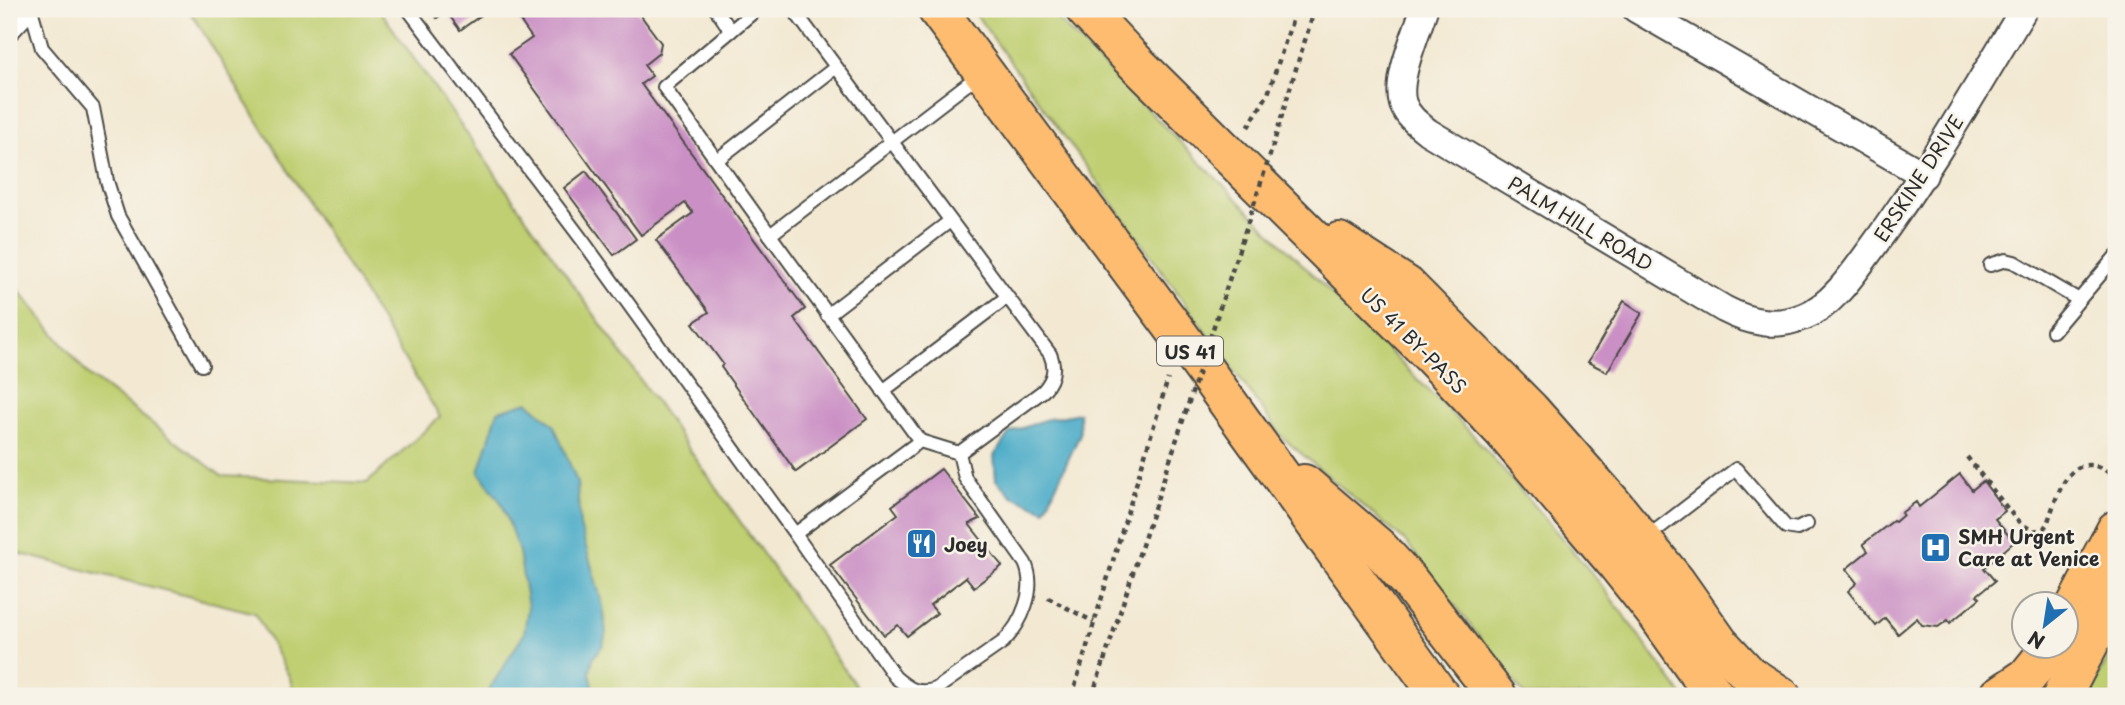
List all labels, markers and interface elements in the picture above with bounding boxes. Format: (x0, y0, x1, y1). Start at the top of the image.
street label: ERSKINE DRIVE (1866, 109, 1970, 247)
street label: PALM HILL ROAD (1503, 169, 1659, 277)
street label: US 41 BY-PASS (1354, 280, 1474, 400)
road number: US 41 (1157, 337, 1223, 366)
place label: SMH Urgent Care at Venice (1958, 522, 2099, 572)
restaurant icon: Joey (904, 527, 938, 561)
place label: Joey (944, 530, 987, 558)
hospital icon: SMH Urgent Care at Venice (1918, 530, 1952, 564)
north arrow (2010, 590, 2080, 660)
text: N (2022, 625, 2050, 656)

